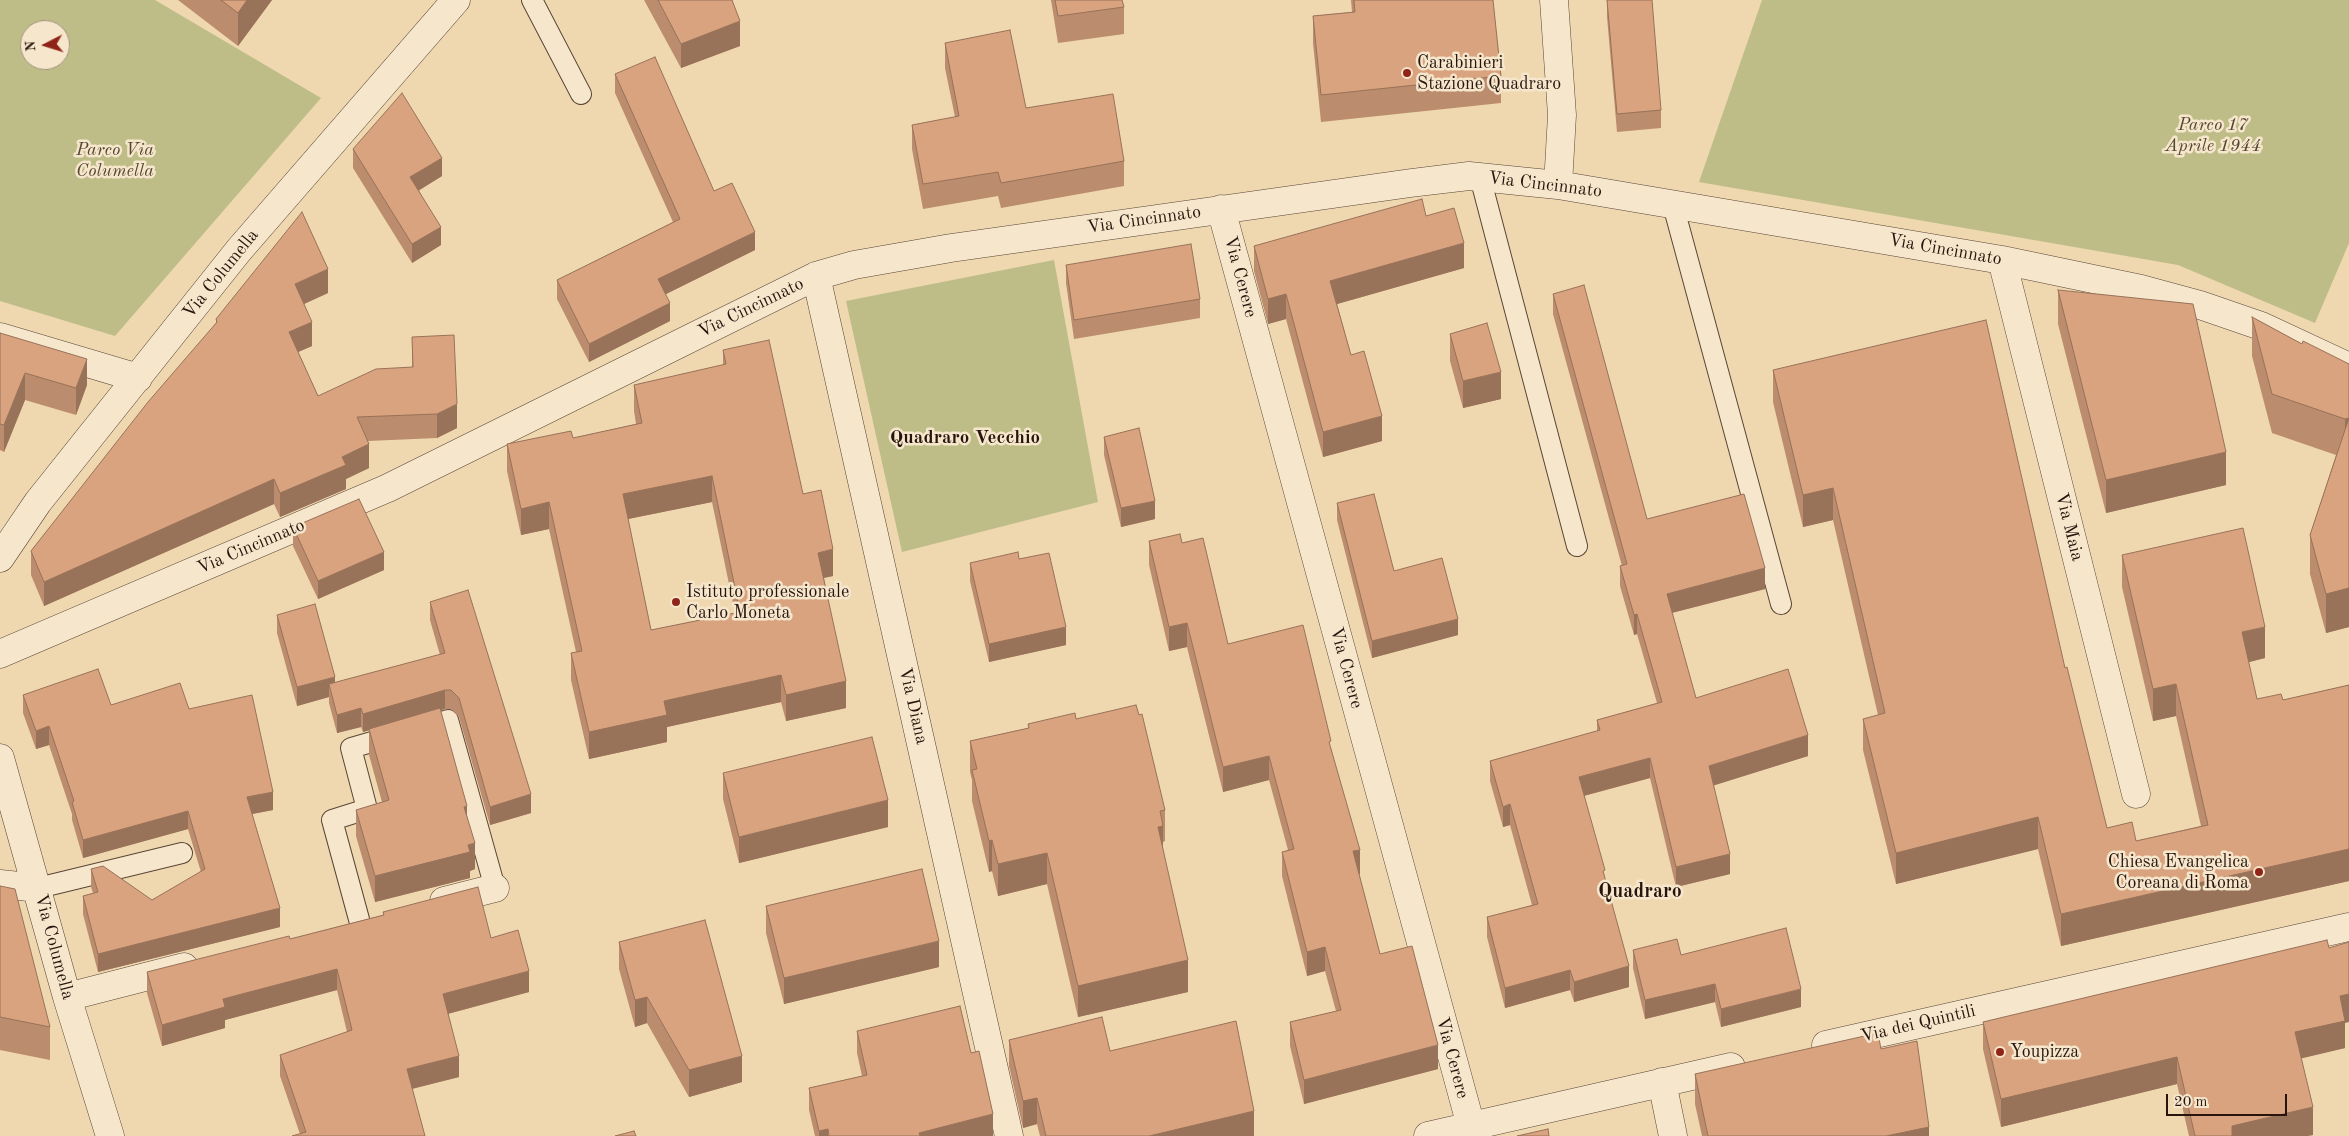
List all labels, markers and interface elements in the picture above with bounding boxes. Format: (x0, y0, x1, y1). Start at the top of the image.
north arrow (20, 20, 70, 70)
text: N (24, 40, 38, 52)
place label: Carabinieri Stazione Quadraro (1417, 52, 1561, 94)
marker: Carabinieri Stazione Quadraro (1401, 67, 1413, 79)
park label: Parco 17 Aprile 1944 (2165, 114, 2261, 156)
park label: Parco Via Columella (76, 139, 154, 182)
street label: Via Cincinnato (1487, 167, 1603, 203)
street label: Via Cincinnato (1086, 201, 1202, 239)
street label: Via Columella (178, 225, 264, 323)
street label: Via Cincinnato (1887, 229, 2003, 271)
street label: Via Cerere (1219, 234, 1261, 320)
street label: Via Cincinnato (695, 273, 807, 343)
district label: Quadraro Vecchio (890, 427, 1040, 449)
street label: Via Maia (2050, 491, 2088, 563)
street label: Via Cincinnato (194, 515, 308, 579)
place label: Istituto professionale Carlo Moneta (686, 581, 849, 624)
marker: Istituto professionale Carlo Moneta (670, 596, 682, 608)
street label: Via Cerere (1325, 625, 1367, 711)
street label: Via Diana (894, 665, 932, 747)
place label: Chiesa Evangelica Coreana di Roma (2108, 851, 2249, 894)
marker: Chiesa Evangelica Coreana di Roma (2253, 866, 2265, 878)
district label: Quadraro (1598, 880, 1682, 904)
street label: Via Columella (30, 892, 78, 1002)
street label: Via dei Quintili (1858, 1000, 1978, 1048)
street label: Via Cerere (1431, 1015, 1473, 1101)
place label: Youpizza (2010, 1041, 2079, 1063)
marker: Youpizza (1994, 1046, 2006, 1058)
scale bar (2169, 1084, 2290, 1116)
text: 20 m (2174, 1095, 2208, 1110)

